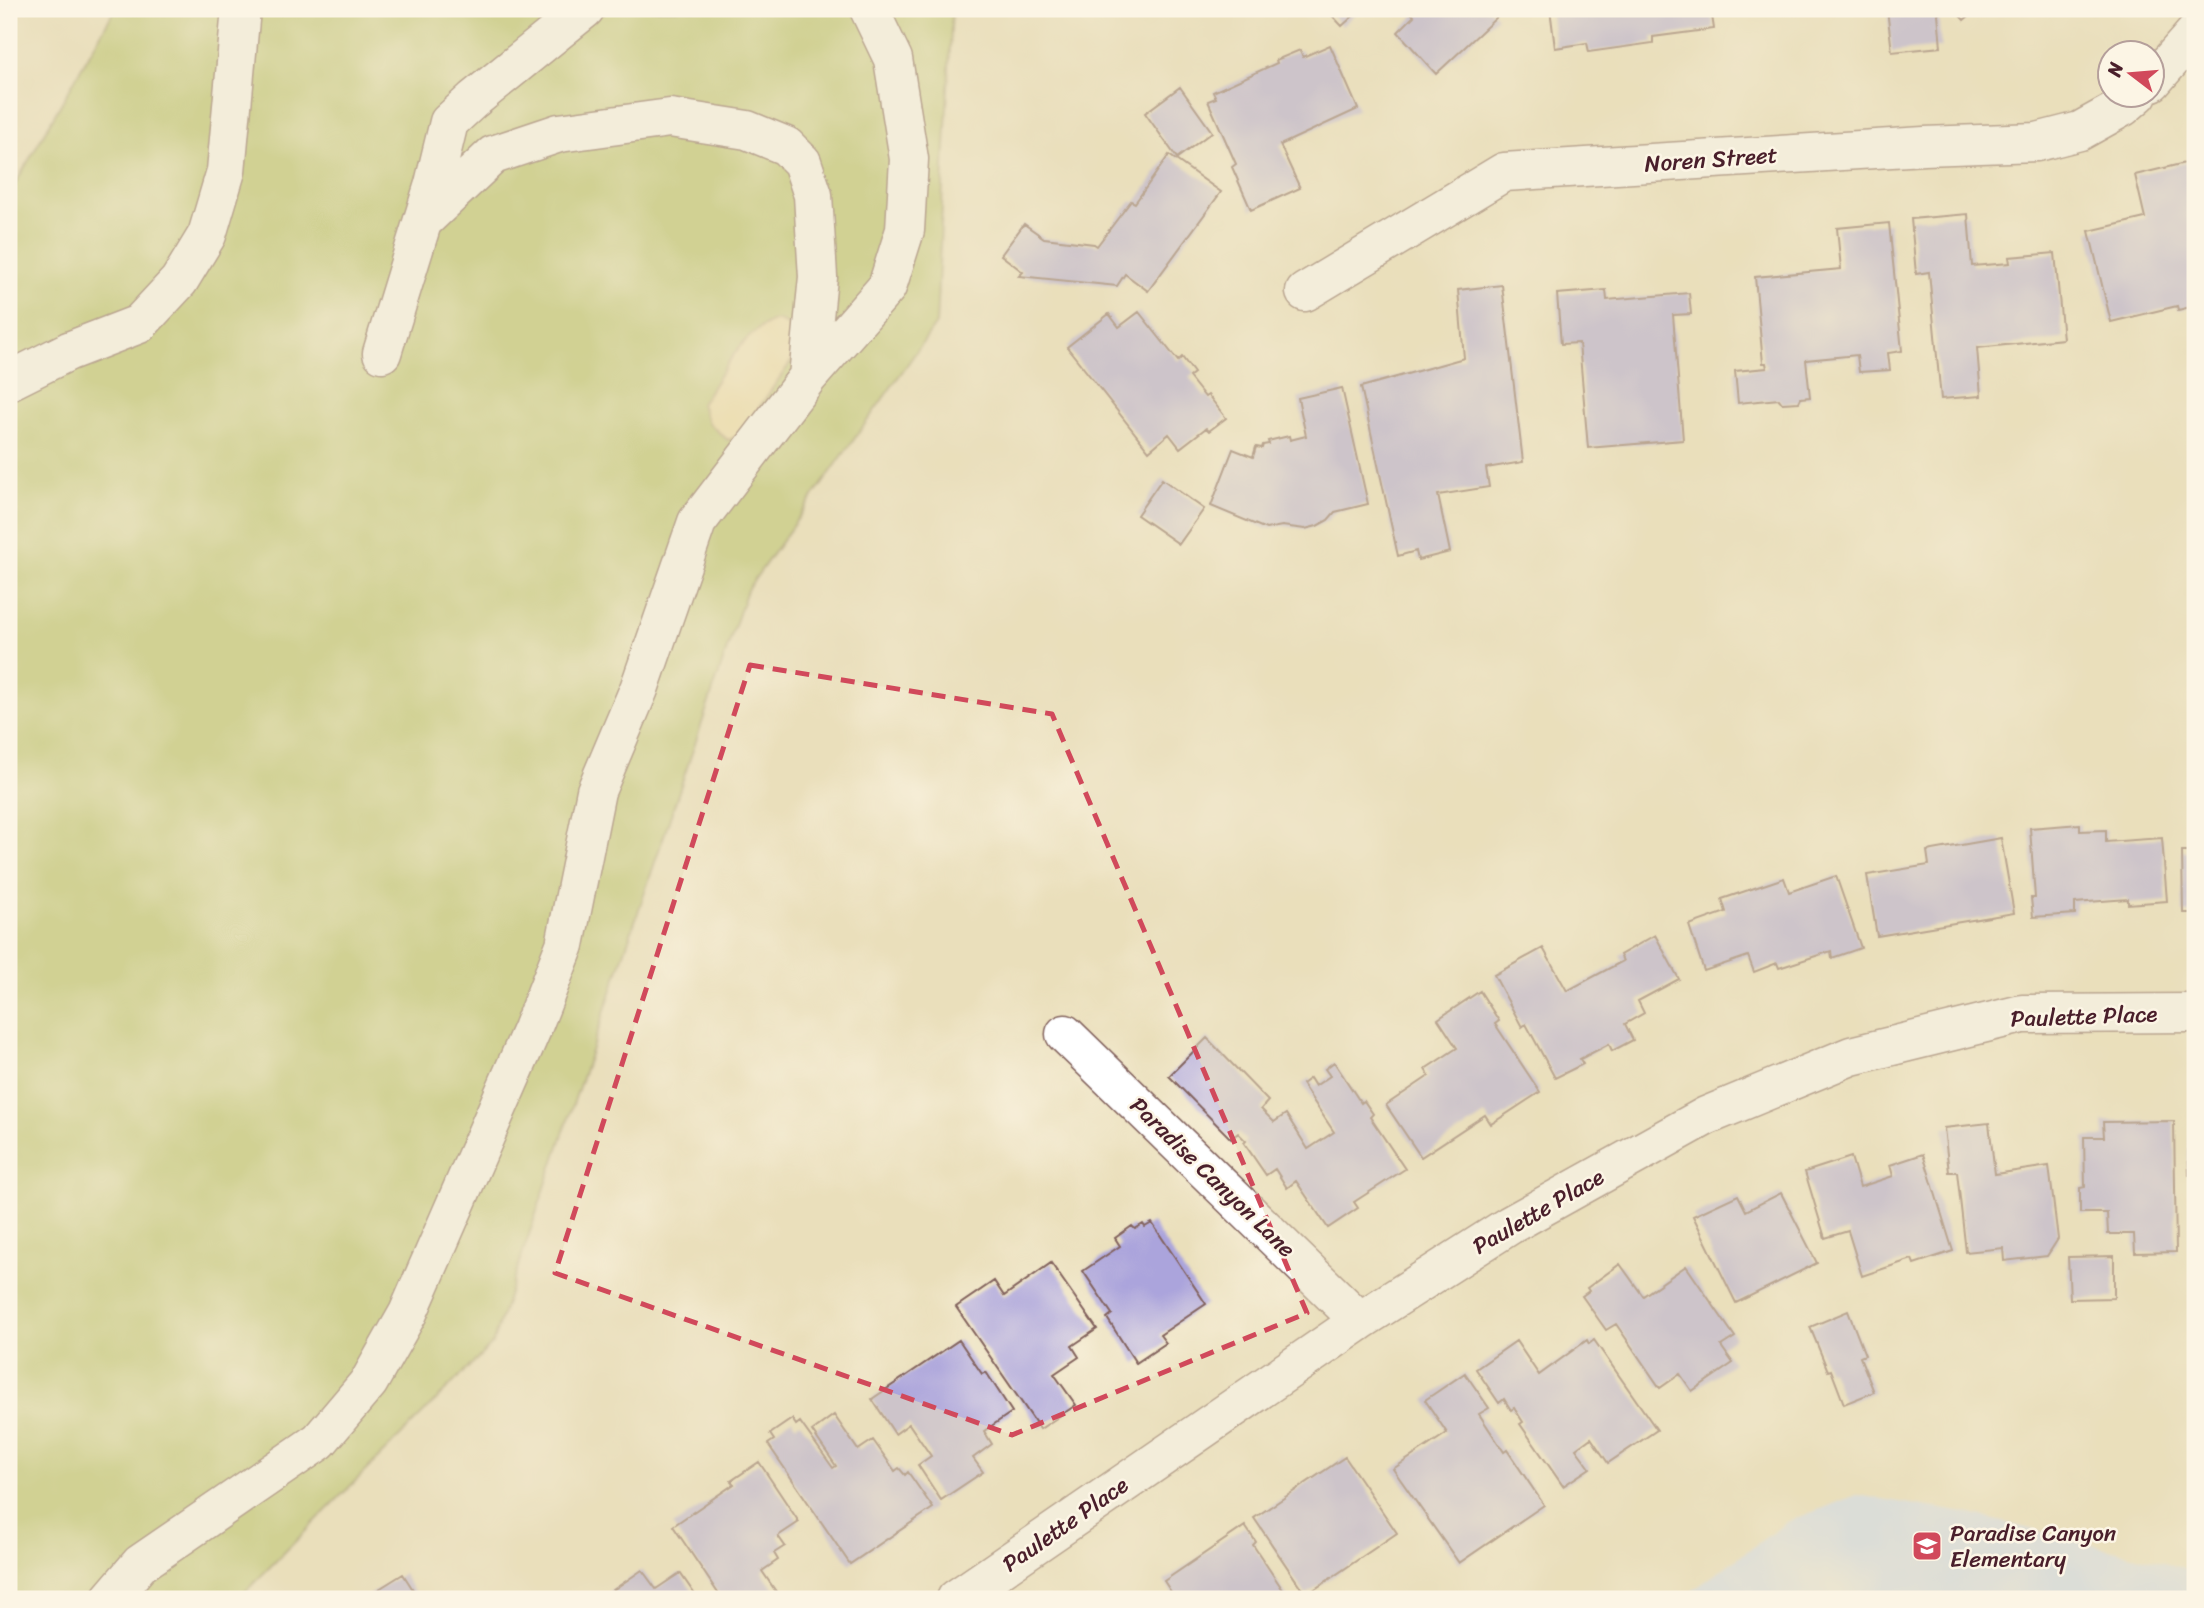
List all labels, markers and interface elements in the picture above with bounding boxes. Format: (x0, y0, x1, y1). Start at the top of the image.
north arrow (2096, 38, 2166, 108)
text: N (2097, 58, 2133, 81)
street label: Noren Street (1643, 134, 1779, 185)
street label: Paulette Place (2010, 993, 2158, 1040)
street label: Paradise Canyon Lane (1120, 1087, 1306, 1268)
street label: Paulette Place (1464, 1157, 1612, 1266)
street label: Paulette Place (993, 1465, 1137, 1583)
place label: Paradise Canyon Elementary (1950, 1513, 2117, 1580)
school or university icon: Paradise Canyon Elementary (1910, 1529, 1944, 1563)

